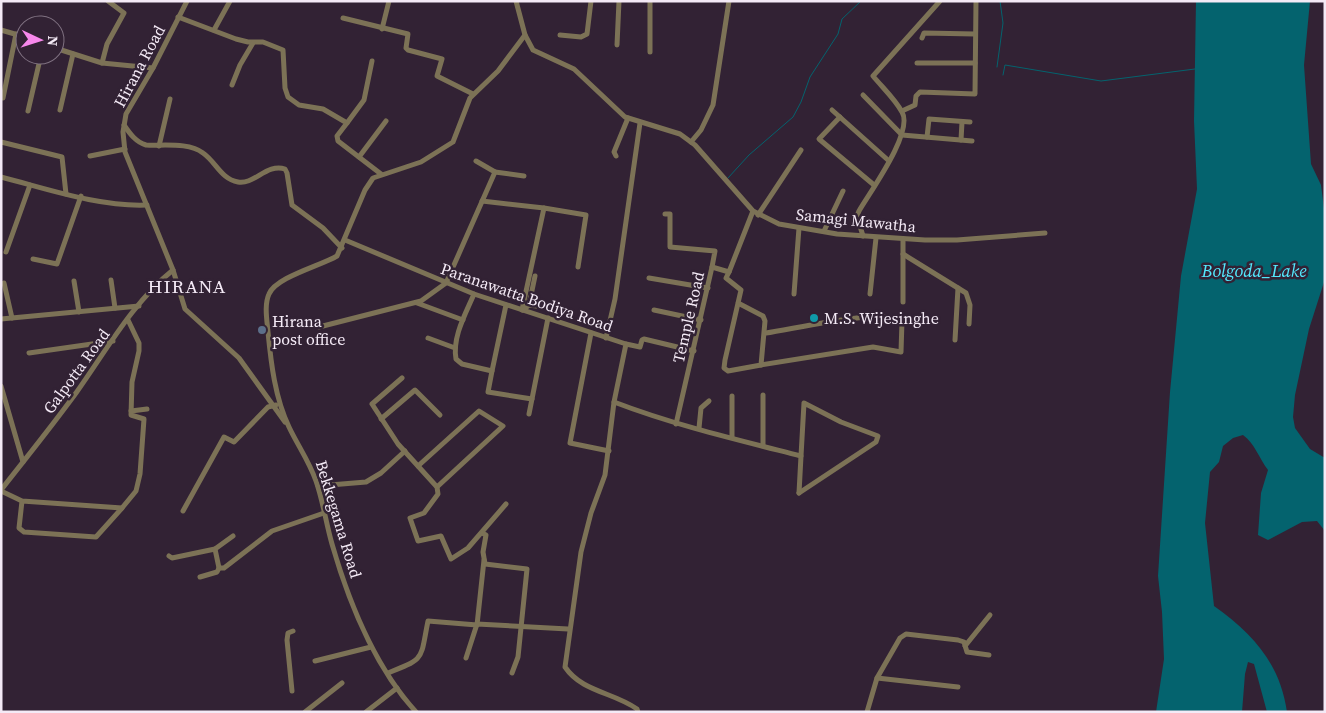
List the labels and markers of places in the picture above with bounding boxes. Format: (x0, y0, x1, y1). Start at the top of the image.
place label: M.S. Wijesinghe (824, 307, 939, 329)
place label: Hirana post office (272, 310, 345, 350)
marker: M.S. Wijesinghe (808, 312, 820, 324)
marker: Hirana post office (256, 324, 268, 336)

